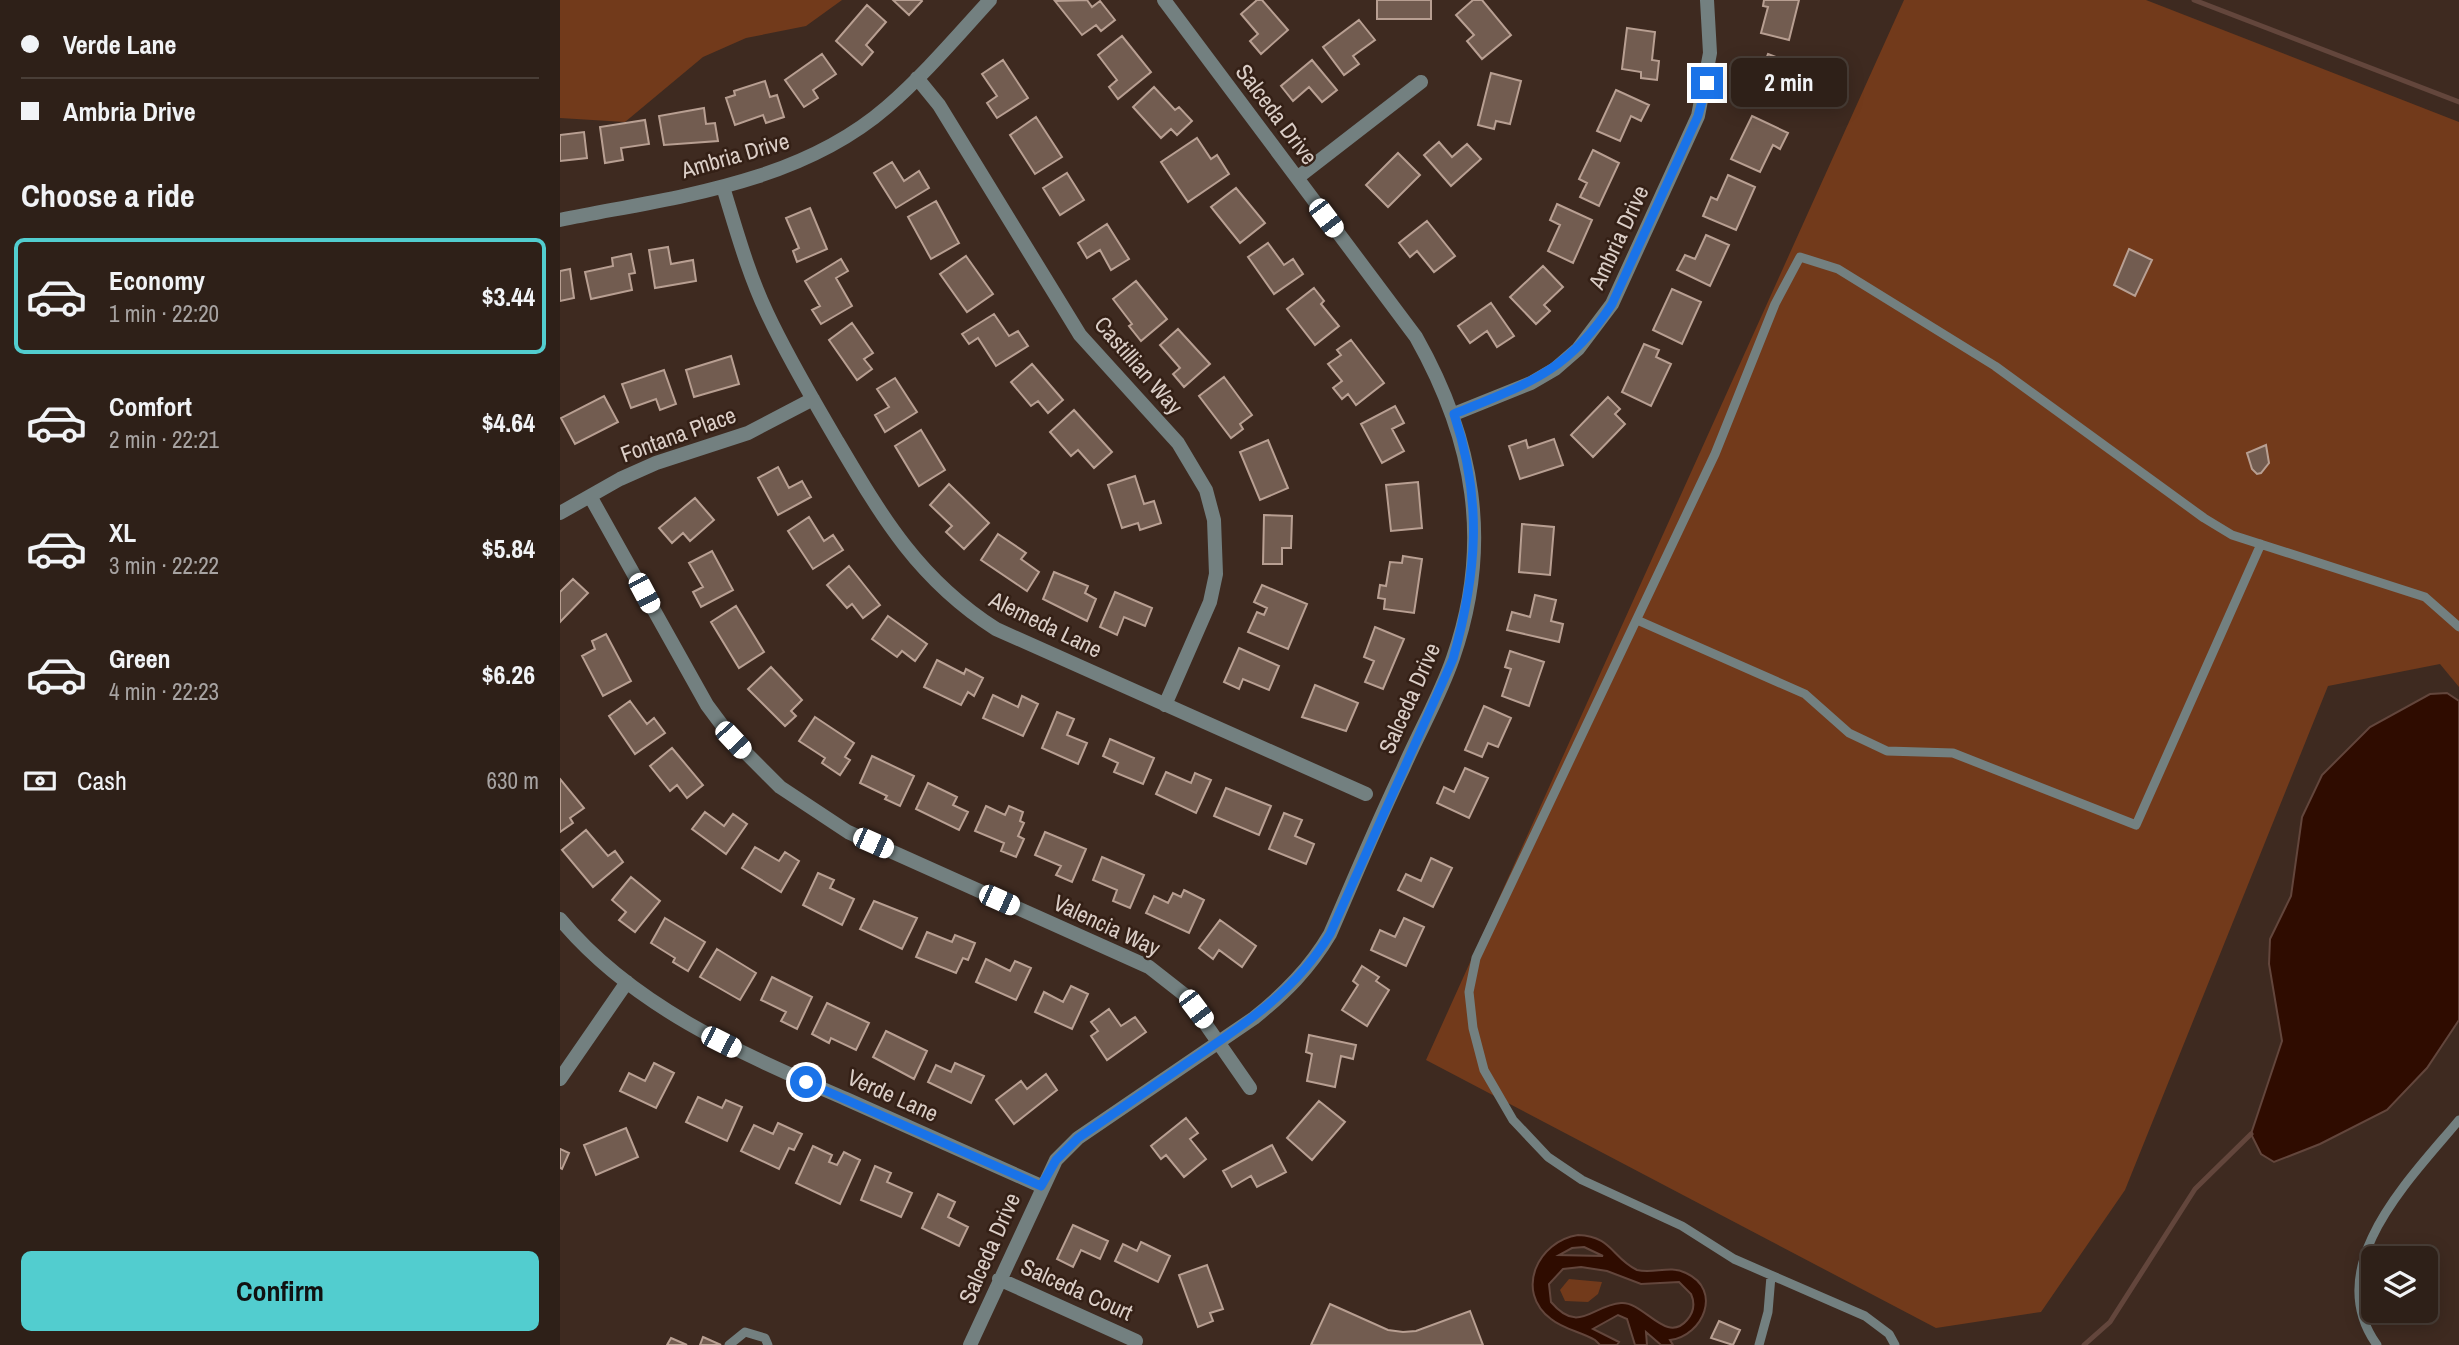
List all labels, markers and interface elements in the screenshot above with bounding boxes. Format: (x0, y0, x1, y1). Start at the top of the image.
text: Verde Lane (63, 27, 176, 62)
street label: Salceda Drive (1229, 57, 1325, 171)
callout: 2 min (1732, 58, 1847, 108)
route end (1691, 67, 1723, 99)
text: 2 min (1764, 67, 1814, 98)
text: Ambria Drive (63, 94, 196, 129)
street label: Ambria Drive (676, 125, 793, 185)
text: Choose a ride (21, 174, 195, 217)
street label: Ambria Drive (1580, 180, 1656, 295)
car (1305, 195, 1348, 241)
text: Economy (109, 263, 205, 298)
icon: car (25, 265, 88, 328)
text: $3.44 (482, 279, 535, 314)
text: 1 min · 22:20 (109, 298, 219, 329)
street label: Castillian Way (1088, 309, 1191, 421)
text: Comfort (109, 389, 192, 424)
icon: car (25, 391, 88, 454)
street label: Fontana Place (616, 399, 740, 469)
text: $4.64 (482, 405, 535, 440)
text: 2 min · 22:21 (109, 424, 219, 455)
text: XL (109, 515, 136, 550)
icon: car (25, 517, 88, 580)
text: $5.84 (482, 531, 535, 566)
text: 3 min · 22:22 (109, 550, 219, 581)
car (625, 570, 664, 616)
street label: Alemeda Lane (984, 583, 1107, 665)
street label: Salceda Drive (1371, 638, 1447, 758)
text: Green (109, 641, 171, 676)
icon: car (25, 643, 88, 706)
text: $6.26 (482, 657, 535, 692)
text: 4 min · 22:23 (109, 676, 219, 707)
car (711, 717, 756, 763)
icon: cash (21, 762, 59, 800)
text: Cash (77, 763, 127, 798)
text: 630 m (487, 765, 539, 796)
car (850, 825, 897, 861)
car (976, 882, 1023, 918)
street label: Valencia Way (1049, 887, 1166, 963)
car (1175, 986, 1218, 1032)
car (698, 1023, 745, 1061)
street label: Verde Lane (843, 1061, 943, 1129)
route start (790, 1066, 822, 1098)
street label: Salceda Drive (951, 1188, 1027, 1308)
map controls (2361, 1246, 2438, 1323)
button: layers (2361, 1246, 2438, 1323)
button: Confirm (21, 1251, 539, 1331)
street label: Salceda Court (1016, 1251, 1138, 1327)

